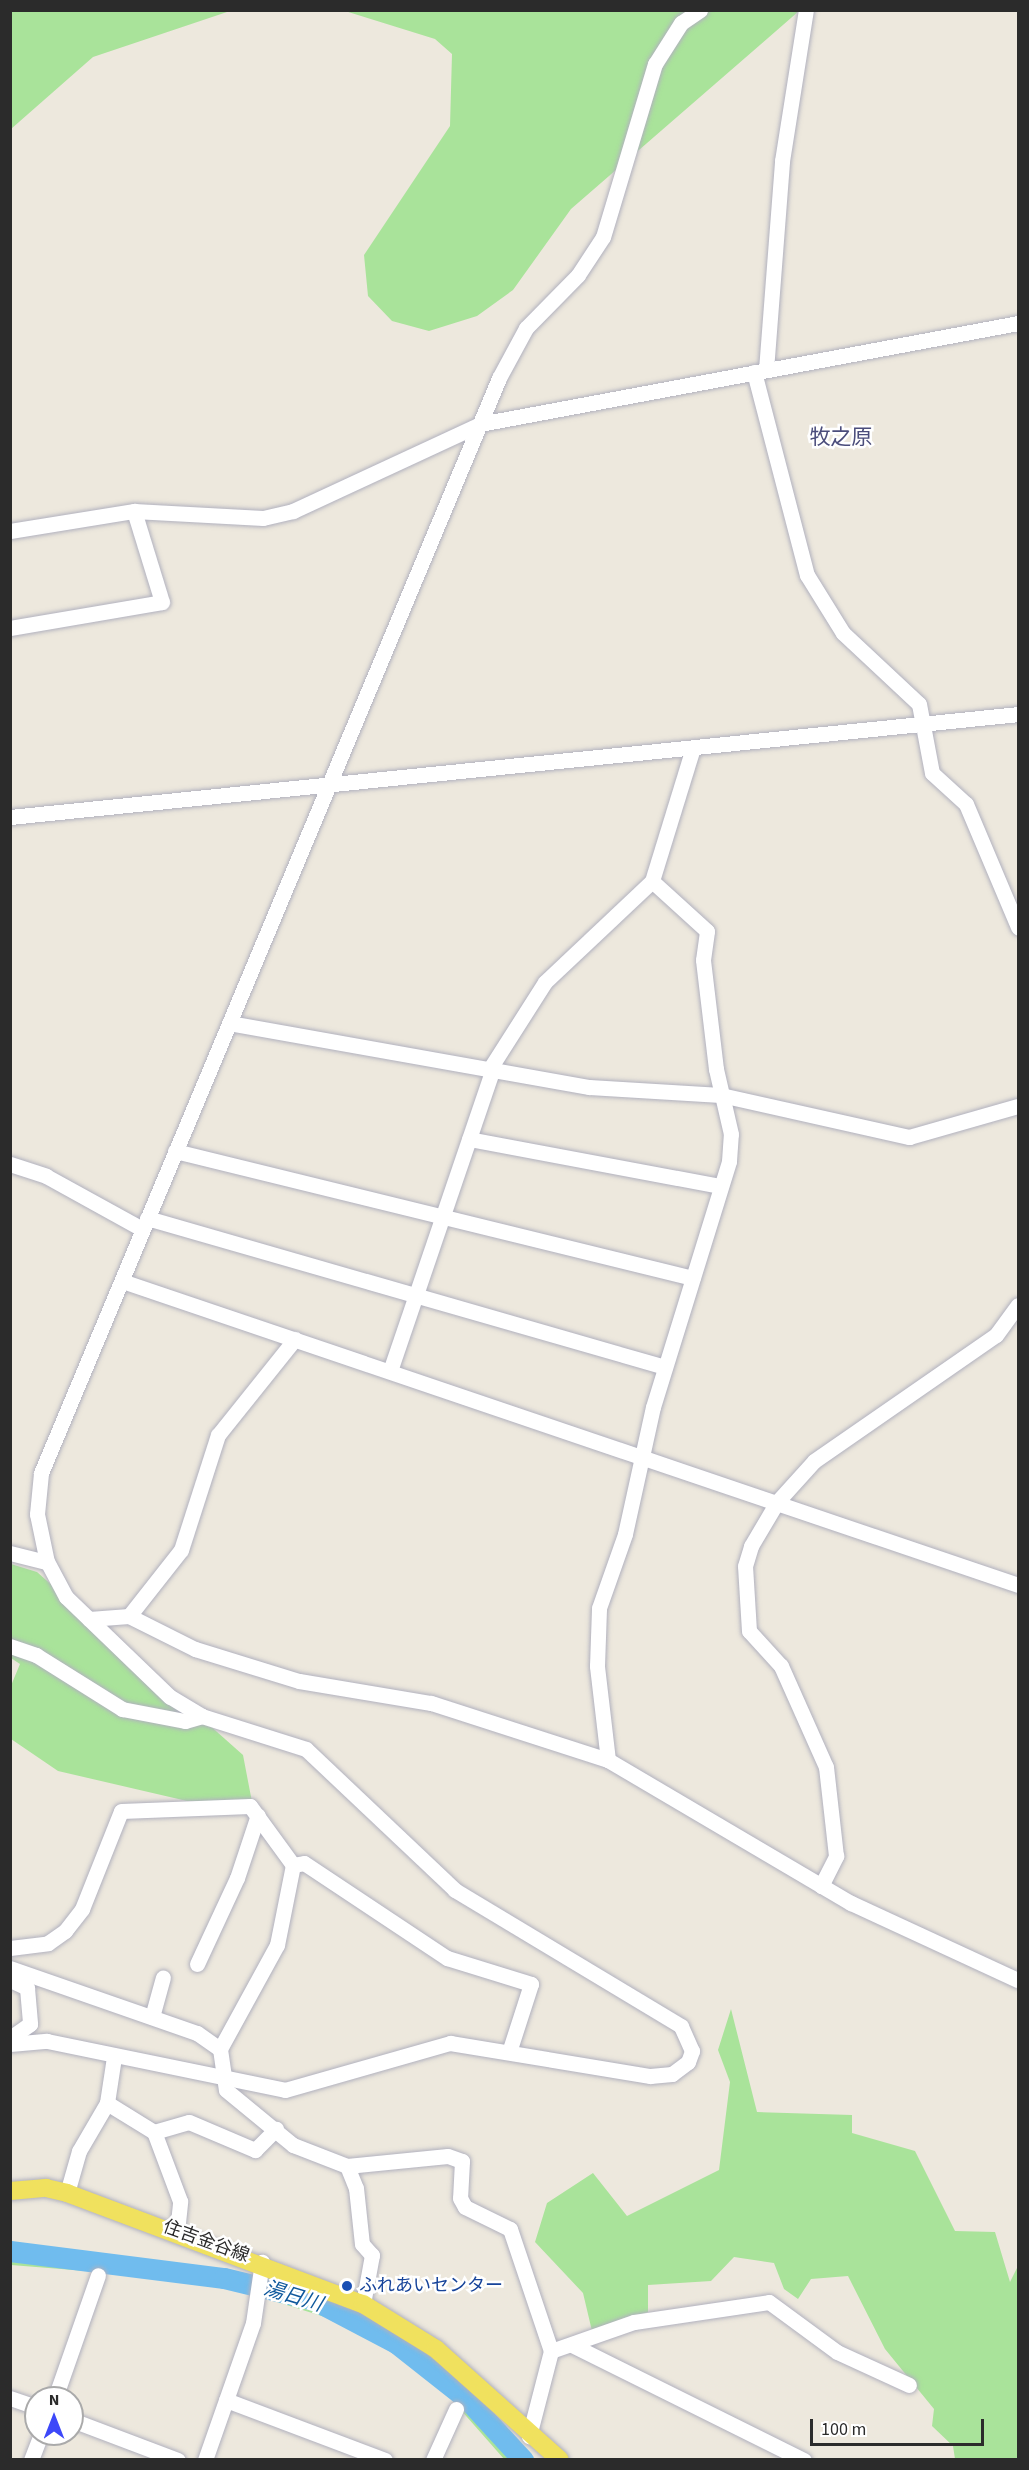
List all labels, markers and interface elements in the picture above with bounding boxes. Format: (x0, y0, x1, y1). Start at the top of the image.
district label: 牧之原 (810, 424, 872, 450)
street label: 住吉金谷線 (160, 2216, 252, 2268)
place label: ふれあいセンター (359, 2275, 503, 2297)
water label: 湯日川 (261, 2277, 325, 2317)
marker: ふれあいセンター (340, 2279, 354, 2293)
north arrow (24, 2386, 84, 2446)
text: N (49, 2389, 59, 2411)
scale bar (813, 2407, 987, 2445)
text: 100 m (821, 2417, 866, 2442)

